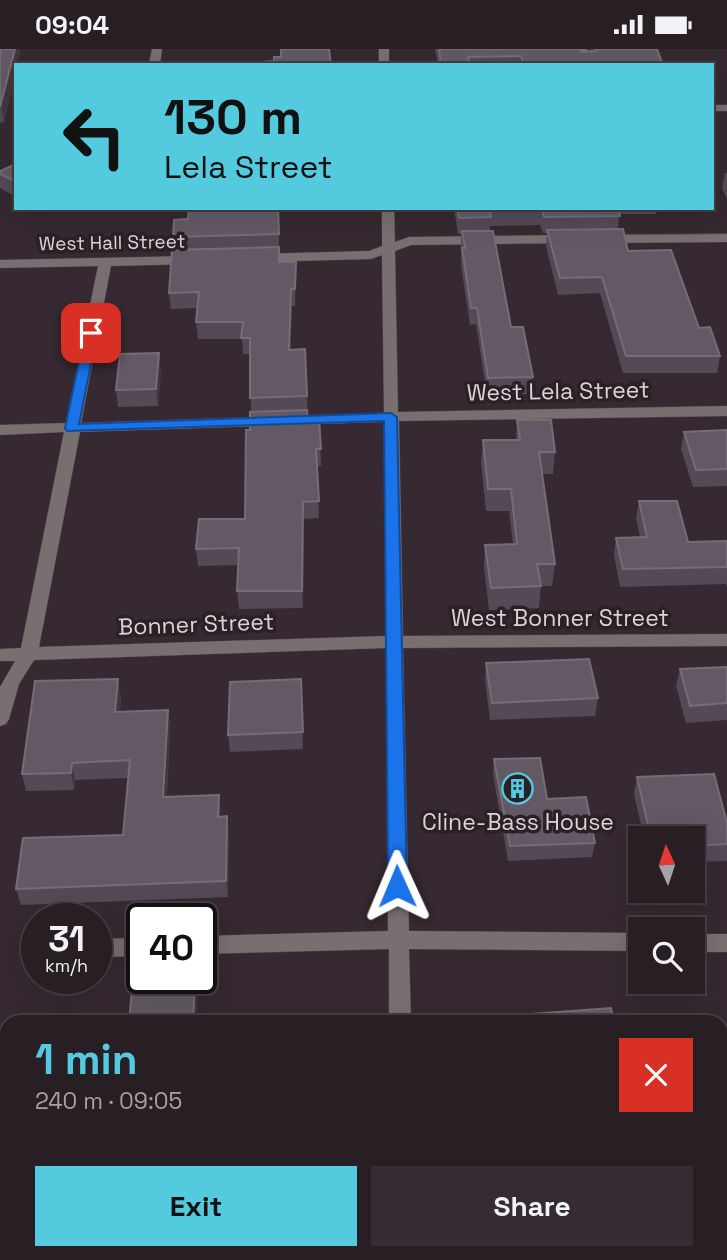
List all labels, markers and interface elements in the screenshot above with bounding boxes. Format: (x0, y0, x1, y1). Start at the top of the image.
text: 09:04 (35, 8, 109, 42)
text: 130 m (164, 86, 302, 148)
icon: left (49, 91, 140, 182)
text: Lela Street (164, 147, 333, 187)
street label: West Hall Street (38, 229, 186, 256)
pin (61, 303, 121, 363)
icon: arrive (72, 314, 110, 352)
street label: West Lela Street (466, 374, 650, 408)
street label: West Bonner Street (451, 603, 669, 633)
street label: Bonner Street (117, 606, 275, 642)
building icon: Cline-Bass House (501, 771, 535, 805)
place label: Cline-Bass House (422, 807, 614, 837)
north arrow (628, 826, 705, 903)
map controls (628, 826, 705, 994)
position arrow (360, 849, 434, 923)
speed limit sign: 40 (126, 903, 217, 994)
text: 31 (48, 917, 85, 961)
button: search (628, 917, 705, 994)
text: km/h (45, 954, 88, 977)
text: 1 min (35, 1033, 138, 1086)
button: close (619, 1038, 693, 1112)
text: 240 m · 09:05 (35, 1086, 182, 1116)
button: Exit (35, 1166, 357, 1246)
button: Share (371, 1166, 693, 1246)

